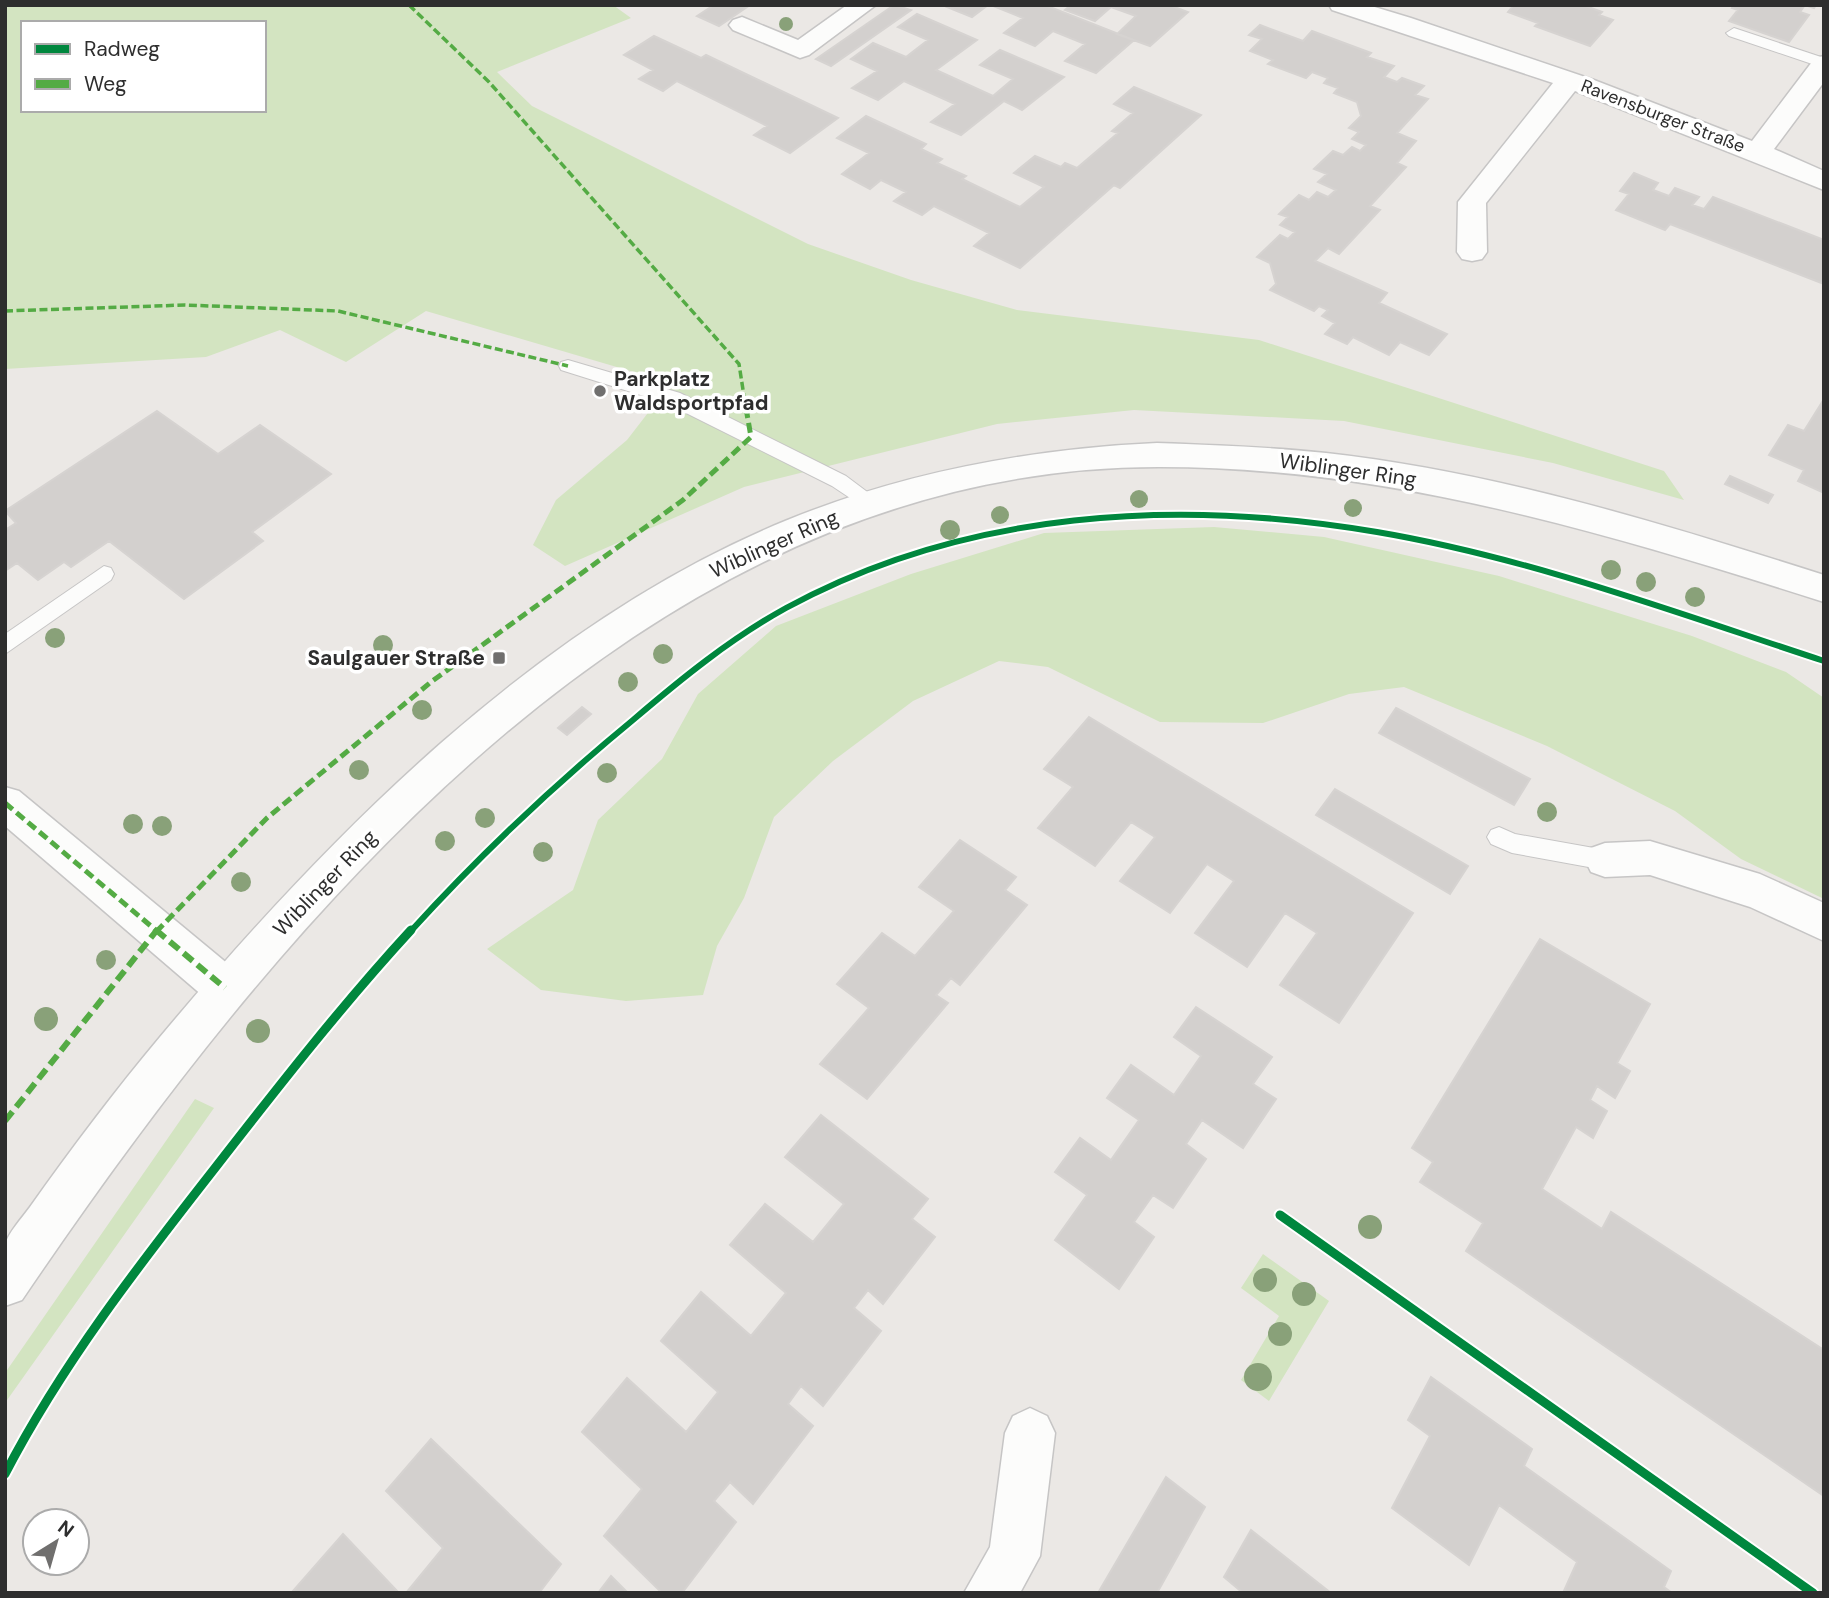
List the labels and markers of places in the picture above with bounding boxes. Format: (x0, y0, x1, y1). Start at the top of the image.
place label: Parkplatz Waldsportpfad (614, 365, 768, 417)
marker: Parkplatz Waldsportpfad (592, 383, 608, 399)
place label: Saulgauer Straße (307, 644, 485, 672)
marker: Saulgauer Straße (491, 650, 507, 666)

